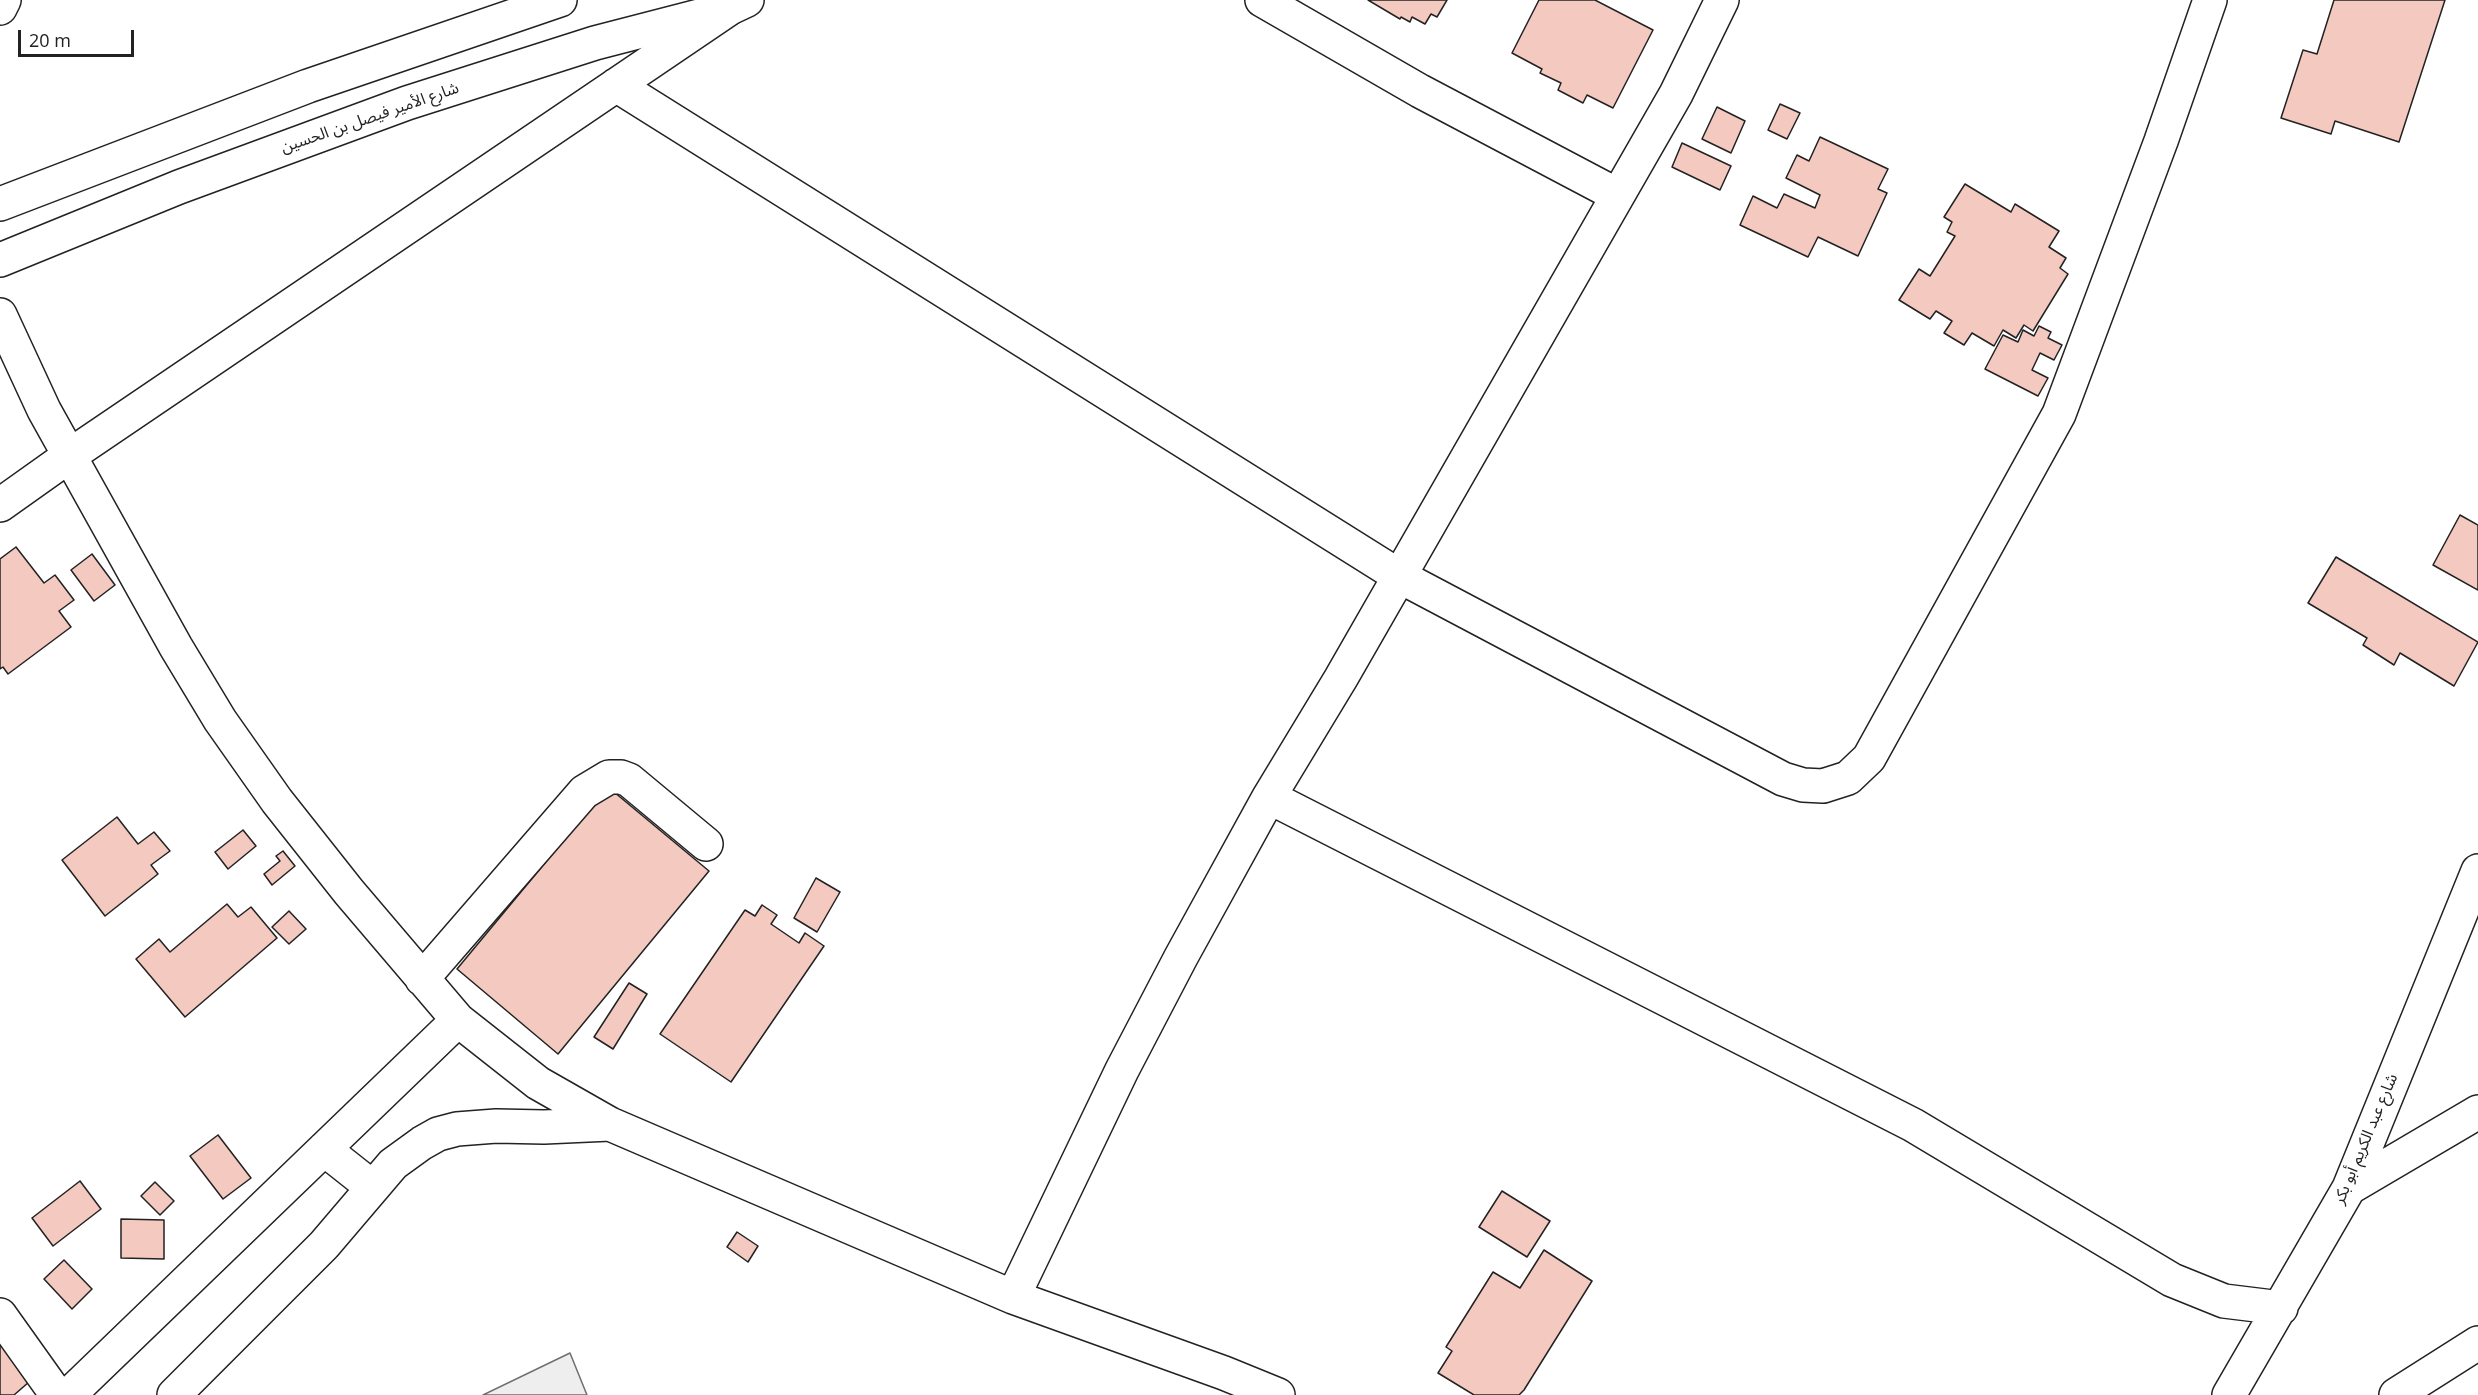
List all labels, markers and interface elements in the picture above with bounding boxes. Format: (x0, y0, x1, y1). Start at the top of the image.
scale bar (21, 18, 136, 56)
text: 20 m (29, 28, 71, 52)
street label: شارع الأمير فيصل بن الحسين (278, 78, 462, 158)
street label: شارع عبد الكريم أبو بكر (2330, 1071, 2402, 1207)

